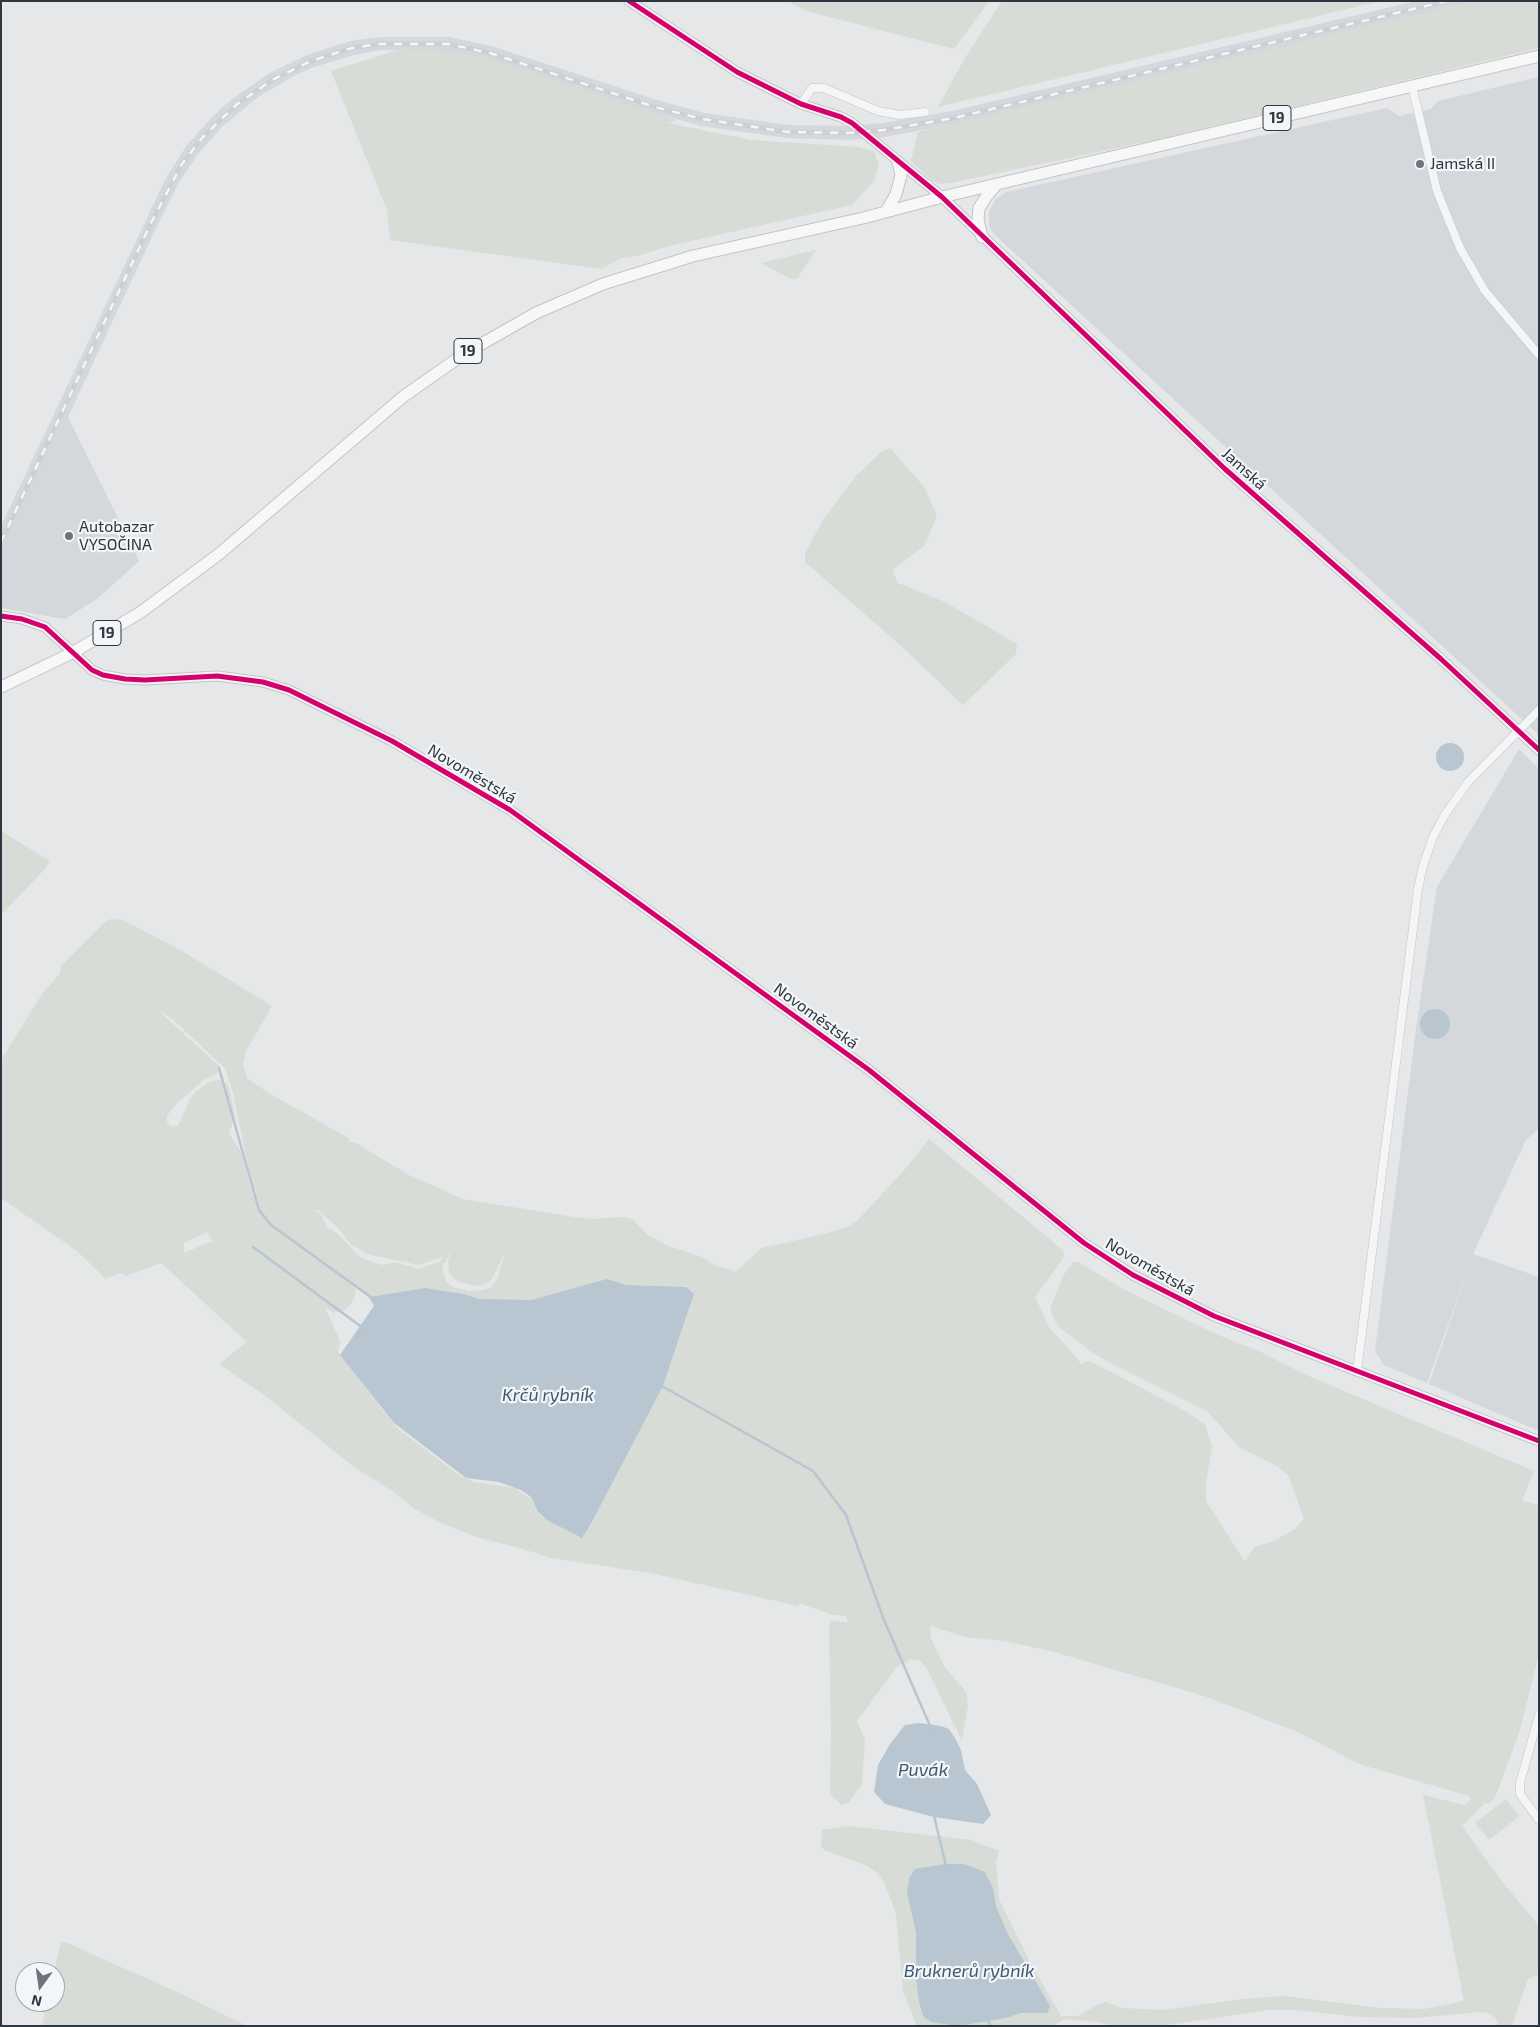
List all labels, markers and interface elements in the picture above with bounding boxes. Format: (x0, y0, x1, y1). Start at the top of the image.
road number: 19 (1263, 106, 1291, 130)
place label: Jamská II (1430, 154, 1495, 174)
marker: Jamská II (1414, 158, 1426, 170)
road number: 19 (454, 338, 482, 364)
street label: Jamská (1218, 444, 1270, 494)
place label: Autobazar VYSOČINA (79, 517, 155, 555)
marker: Autobazar VYSOČINA (63, 530, 75, 542)
road number: 19 (93, 620, 121, 646)
street label: Novoměstská (424, 740, 520, 808)
street label: Novoměstská (770, 979, 862, 1053)
street label: Novoměstská (1102, 1234, 1198, 1300)
water label: Krčů rybník (502, 1384, 594, 1406)
water label: Puvák (898, 1759, 948, 1781)
water label: Bruknerů rybník (904, 1960, 1034, 1982)
north arrow (15, 1962, 65, 2012)
text: N (30, 1992, 43, 2011)

